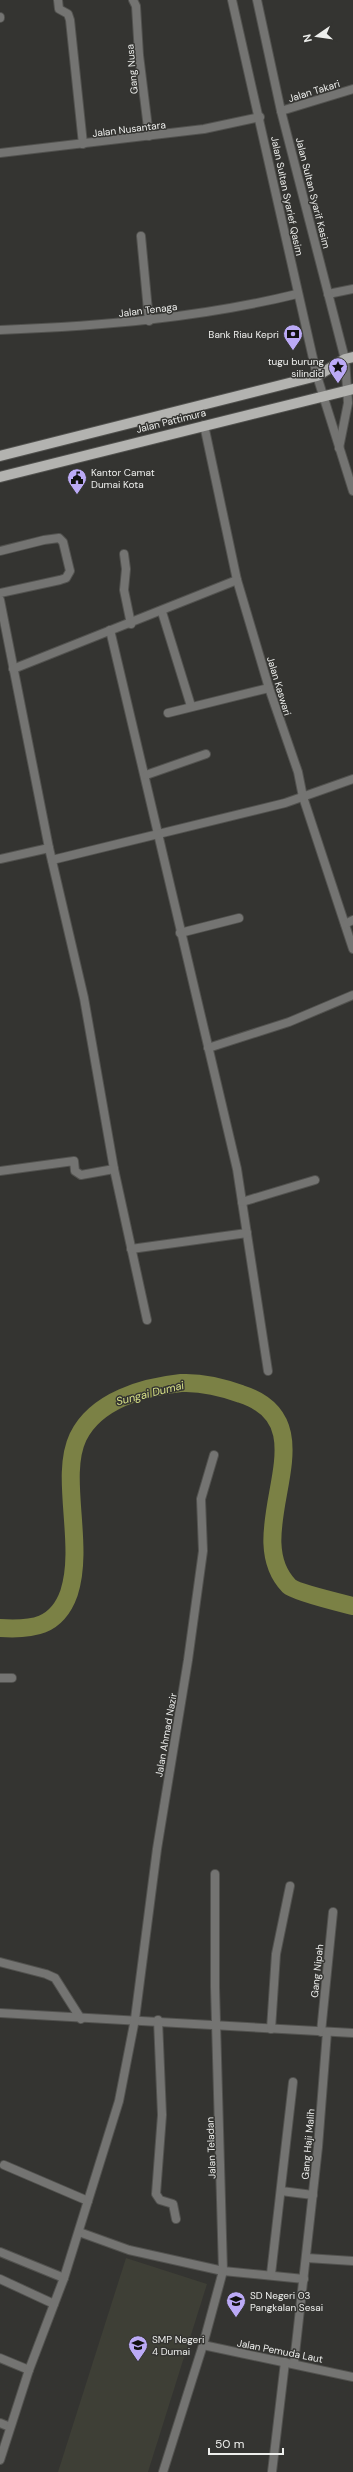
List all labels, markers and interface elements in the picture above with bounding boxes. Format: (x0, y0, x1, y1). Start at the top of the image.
north arrow (297, 16, 337, 56)
text: N (300, 33, 315, 44)
street label: Gang Nusa (123, 43, 141, 95)
street label: Jalan Takari (287, 77, 341, 105)
street label: Jalan Nusantara (92, 118, 166, 140)
street label: Jalan Sultan Syarief Qasim (268, 135, 306, 257)
street label: Jalan Sultan Syarif Kasim (293, 136, 333, 250)
street label: Jalan Tenaga (118, 300, 178, 320)
bank icon: Bank Riau Kepri (282, 323, 304, 351)
place label: Bank Riau Kepri (208, 328, 279, 341)
place label: tugu burung silindid (268, 355, 324, 380)
place icon: tugu burung silindid (327, 356, 349, 384)
street label: Jalan Pattimura (135, 406, 207, 436)
place label: Kantor Camat Dumai Kota (91, 466, 155, 491)
public building icon: Kantor Camat Dumai Kota (66, 467, 88, 495)
street label: Jalan Kaswari (264, 655, 294, 717)
water label: Sungai Dumai (115, 1378, 186, 1408)
street label: Jalan Ahmad Nazir (152, 1692, 180, 1778)
street label: Gang Nipah (308, 1943, 326, 1998)
street label: Gang Haji Malih (298, 2108, 318, 2180)
street label: Jalan Teladan (203, 2117, 219, 2179)
place label: SD Negeri 03 Pangkalan Sesai (250, 2289, 323, 2314)
school or university icon: SD Negeri 03 Pangkalan Sesai (225, 2290, 247, 2318)
place label: SMP Negeri 4 Dumai (152, 2333, 204, 2358)
school or university icon: SMP Negeri 4 Dumai (127, 2334, 149, 2362)
street label: Jalan Pemuda Laut (236, 2336, 324, 2366)
scale bar (209, 2430, 283, 2456)
text: 50 m (215, 2436, 244, 2452)

